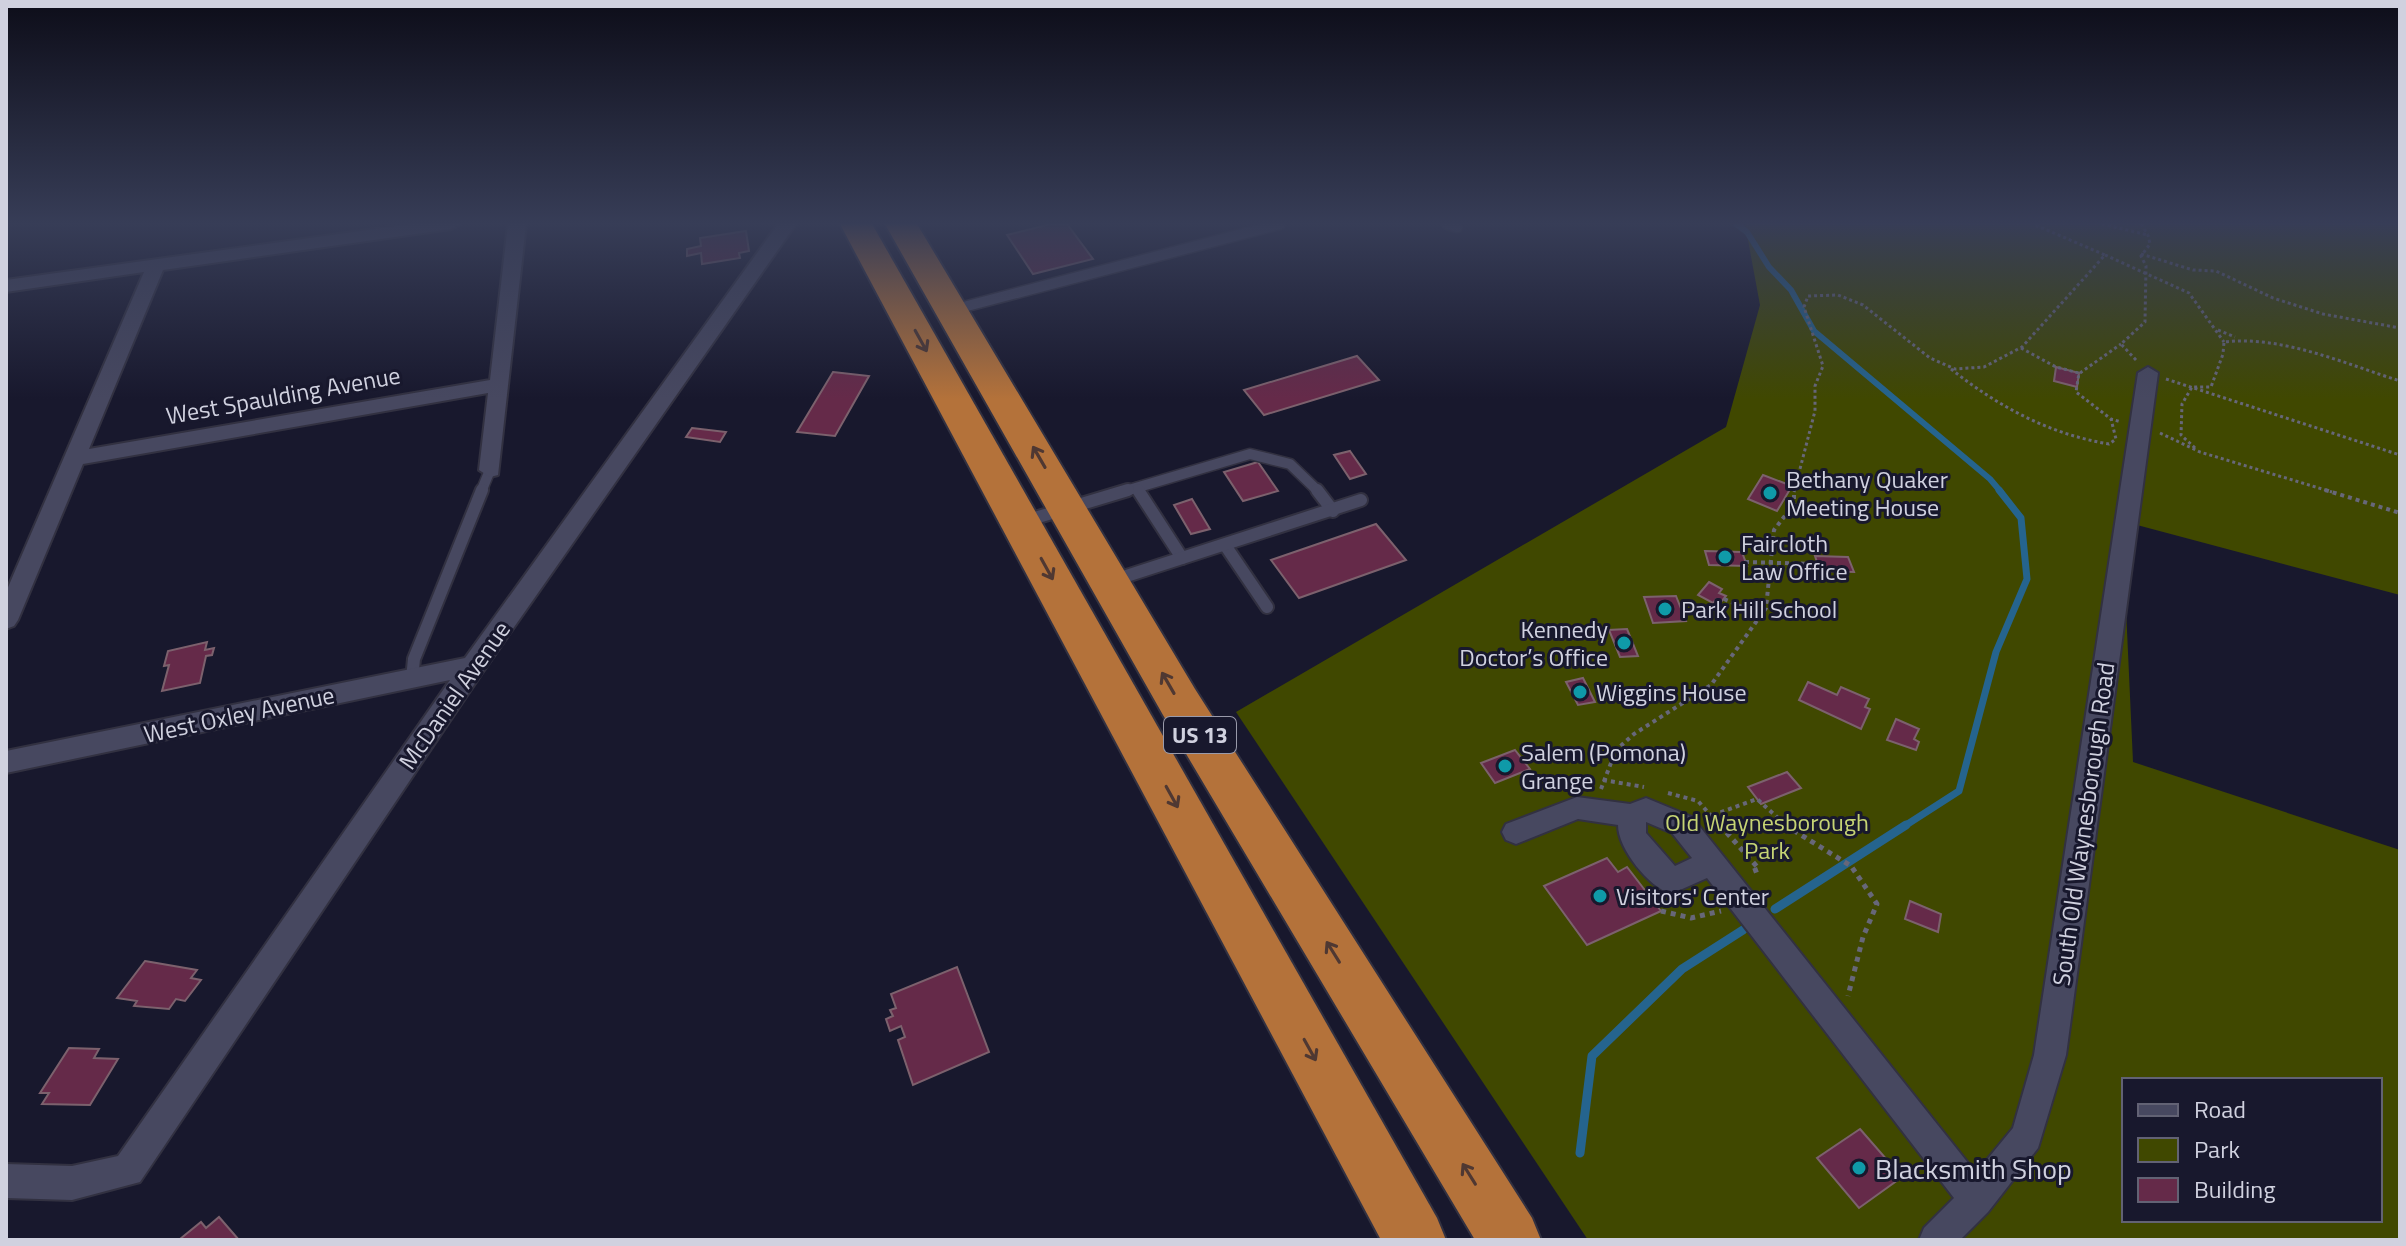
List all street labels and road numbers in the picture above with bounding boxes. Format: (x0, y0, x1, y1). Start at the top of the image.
street label: West Spaulding Avenue (163, 357, 403, 433)
street label: McDaniel Avenue (389, 613, 519, 777)
street label: South Old Waynesborough Road (2042, 660, 2124, 988)
street label: West Oxley Avenue (140, 676, 338, 752)
road number: US 13 (1164, 717, 1236, 753)

